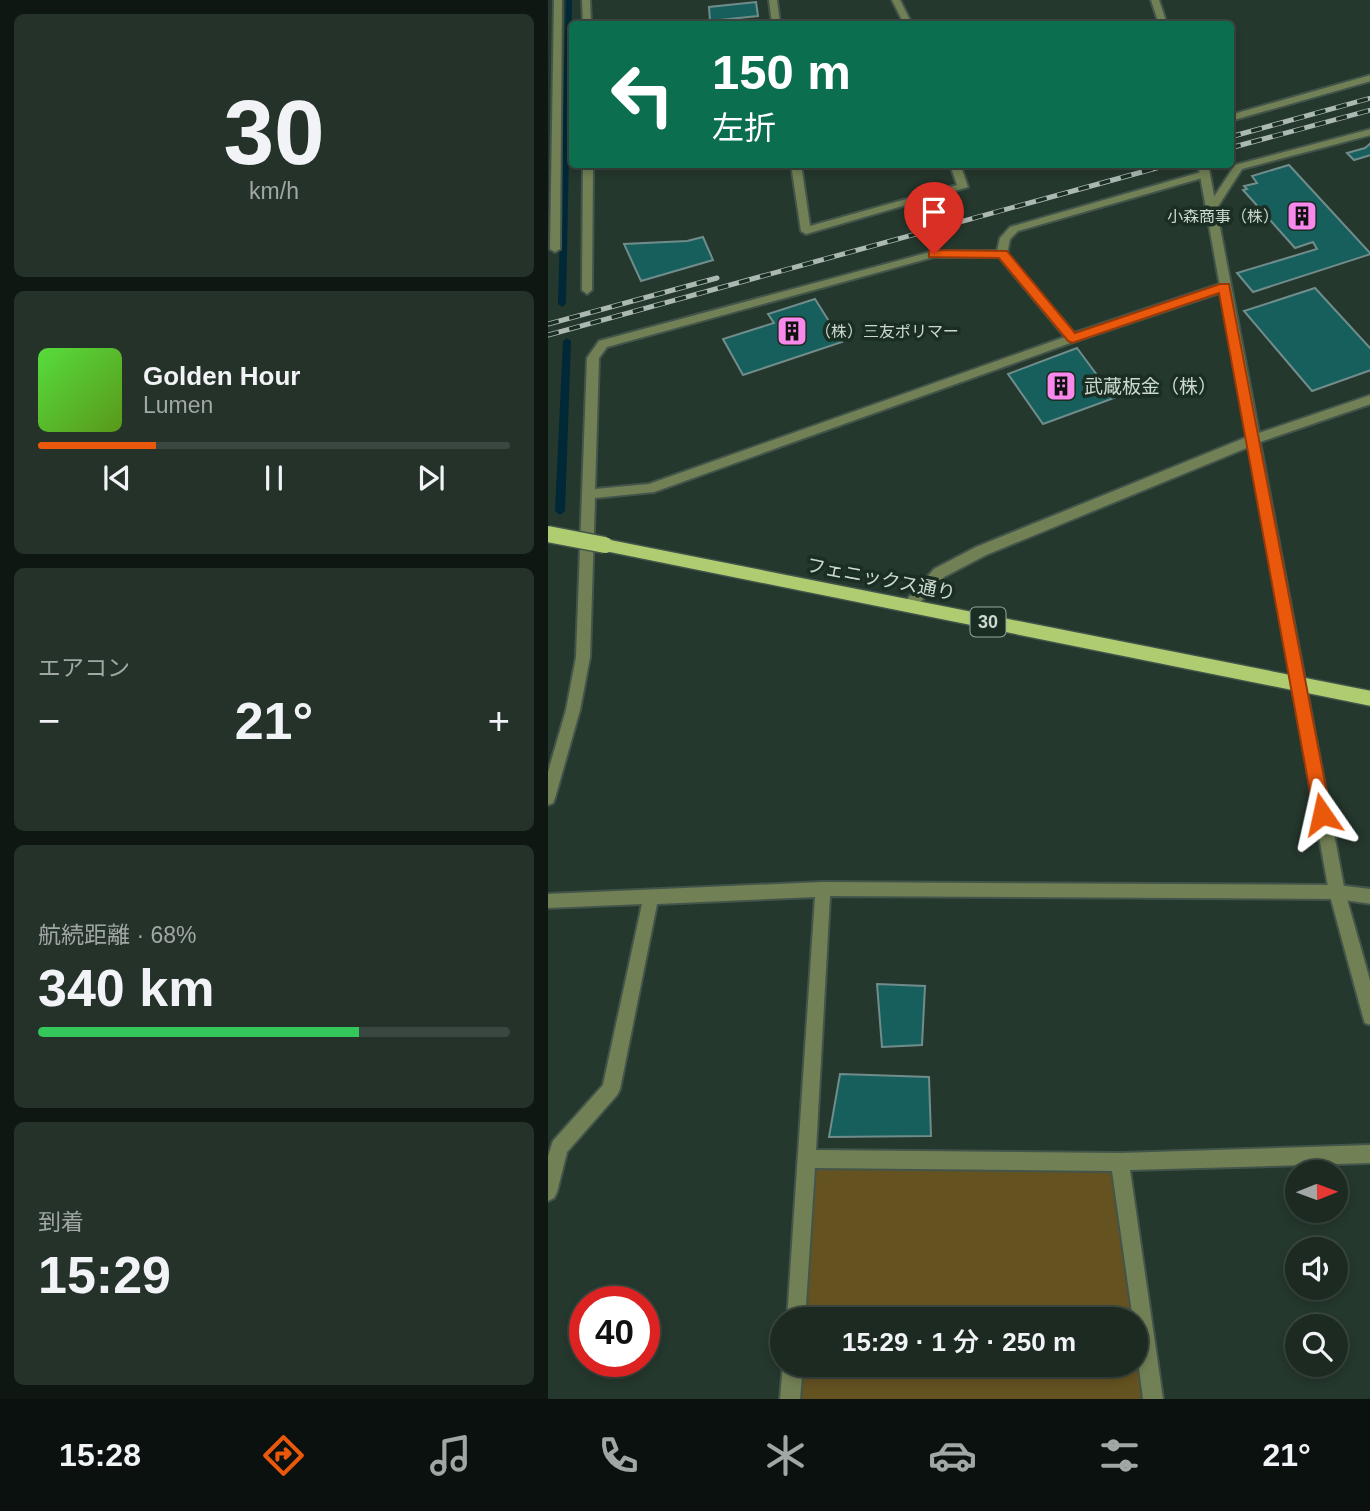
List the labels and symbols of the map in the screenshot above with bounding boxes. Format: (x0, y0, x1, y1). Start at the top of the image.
pin (904, 182, 964, 254)
building icon: 小森商事（株） (1285, 199, 1319, 233)
place label: 小森商事（株） (1167, 208, 1279, 225)
building icon: （株）三友ポリマー (775, 314, 809, 348)
place label: （株）三友ポリマー (815, 323, 959, 340)
building icon: 武蔵板金（株） (1044, 369, 1078, 403)
place label: 武蔵板金（株） (1084, 376, 1217, 397)
street label: フェニックス通り (805, 554, 957, 604)
road number: 30 (970, 608, 1006, 636)
position arrow (1285, 777, 1359, 851)
north arrow (1285, 1160, 1348, 1223)
speed limit sign: 40 (569, 1286, 660, 1377)

